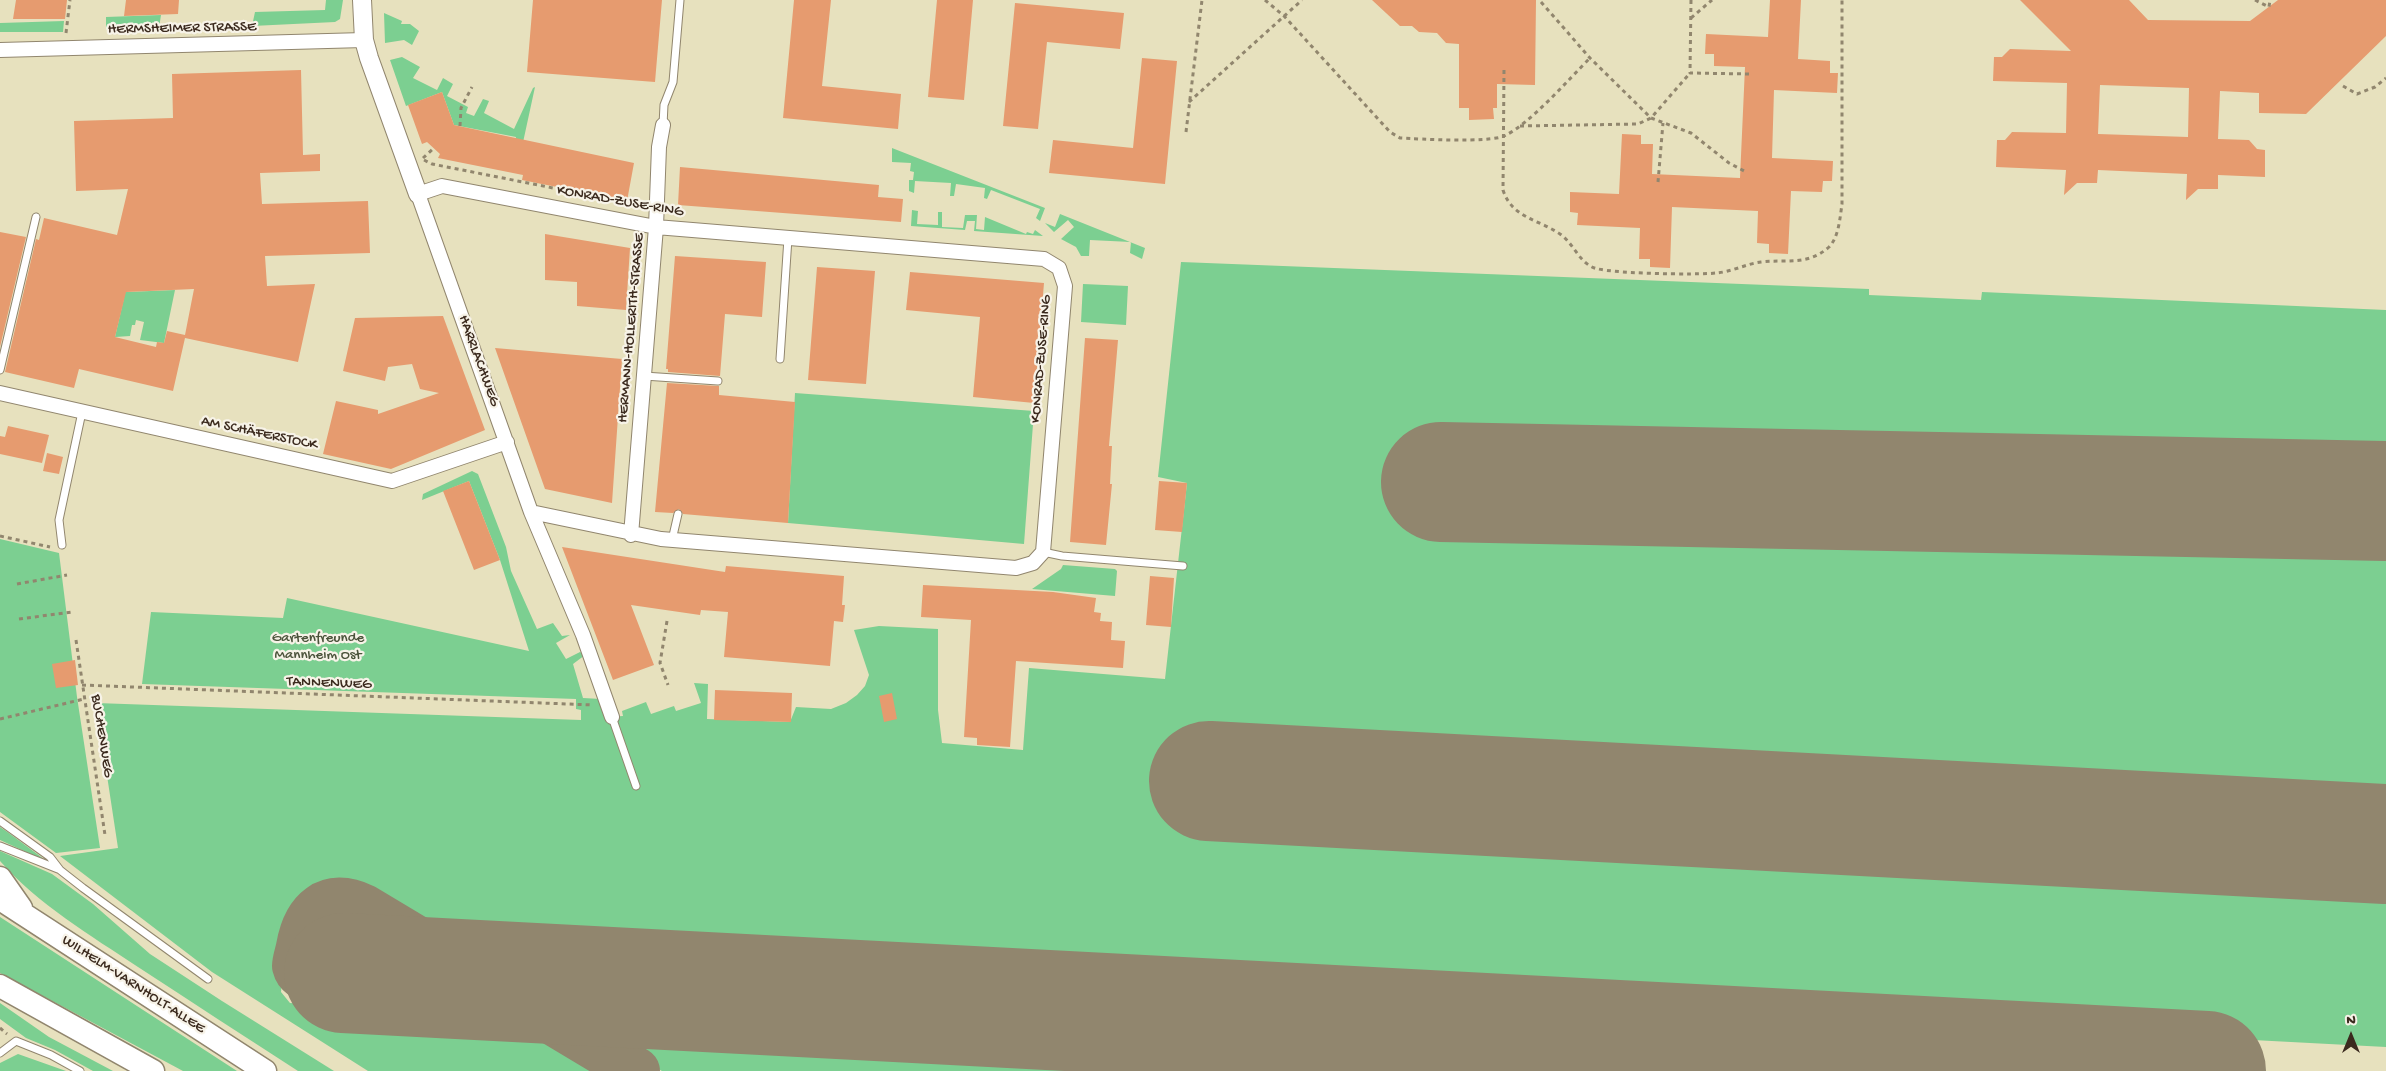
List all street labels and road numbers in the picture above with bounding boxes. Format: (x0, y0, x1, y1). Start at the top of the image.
street label: HERMSHEIMER STRASSE (108, 19, 256, 39)
street label: KONRAD-ZUSE-RING (555, 182, 685, 222)
street label: HERMANN-HOLLERITH-STRASSE (615, 232, 649, 424)
street label: KONRAD-ZUSE-RING (1027, 294, 1057, 424)
street label: HARRLACHWEG (453, 313, 503, 409)
street label: AM SCHÄFERSTOCK (199, 413, 319, 455)
street label: TANNENWEG (286, 674, 372, 694)
street label: BUCHENWEG (86, 693, 116, 779)
street label: WILHELM-VARNHOLT-ALLEE (58, 932, 208, 1038)

